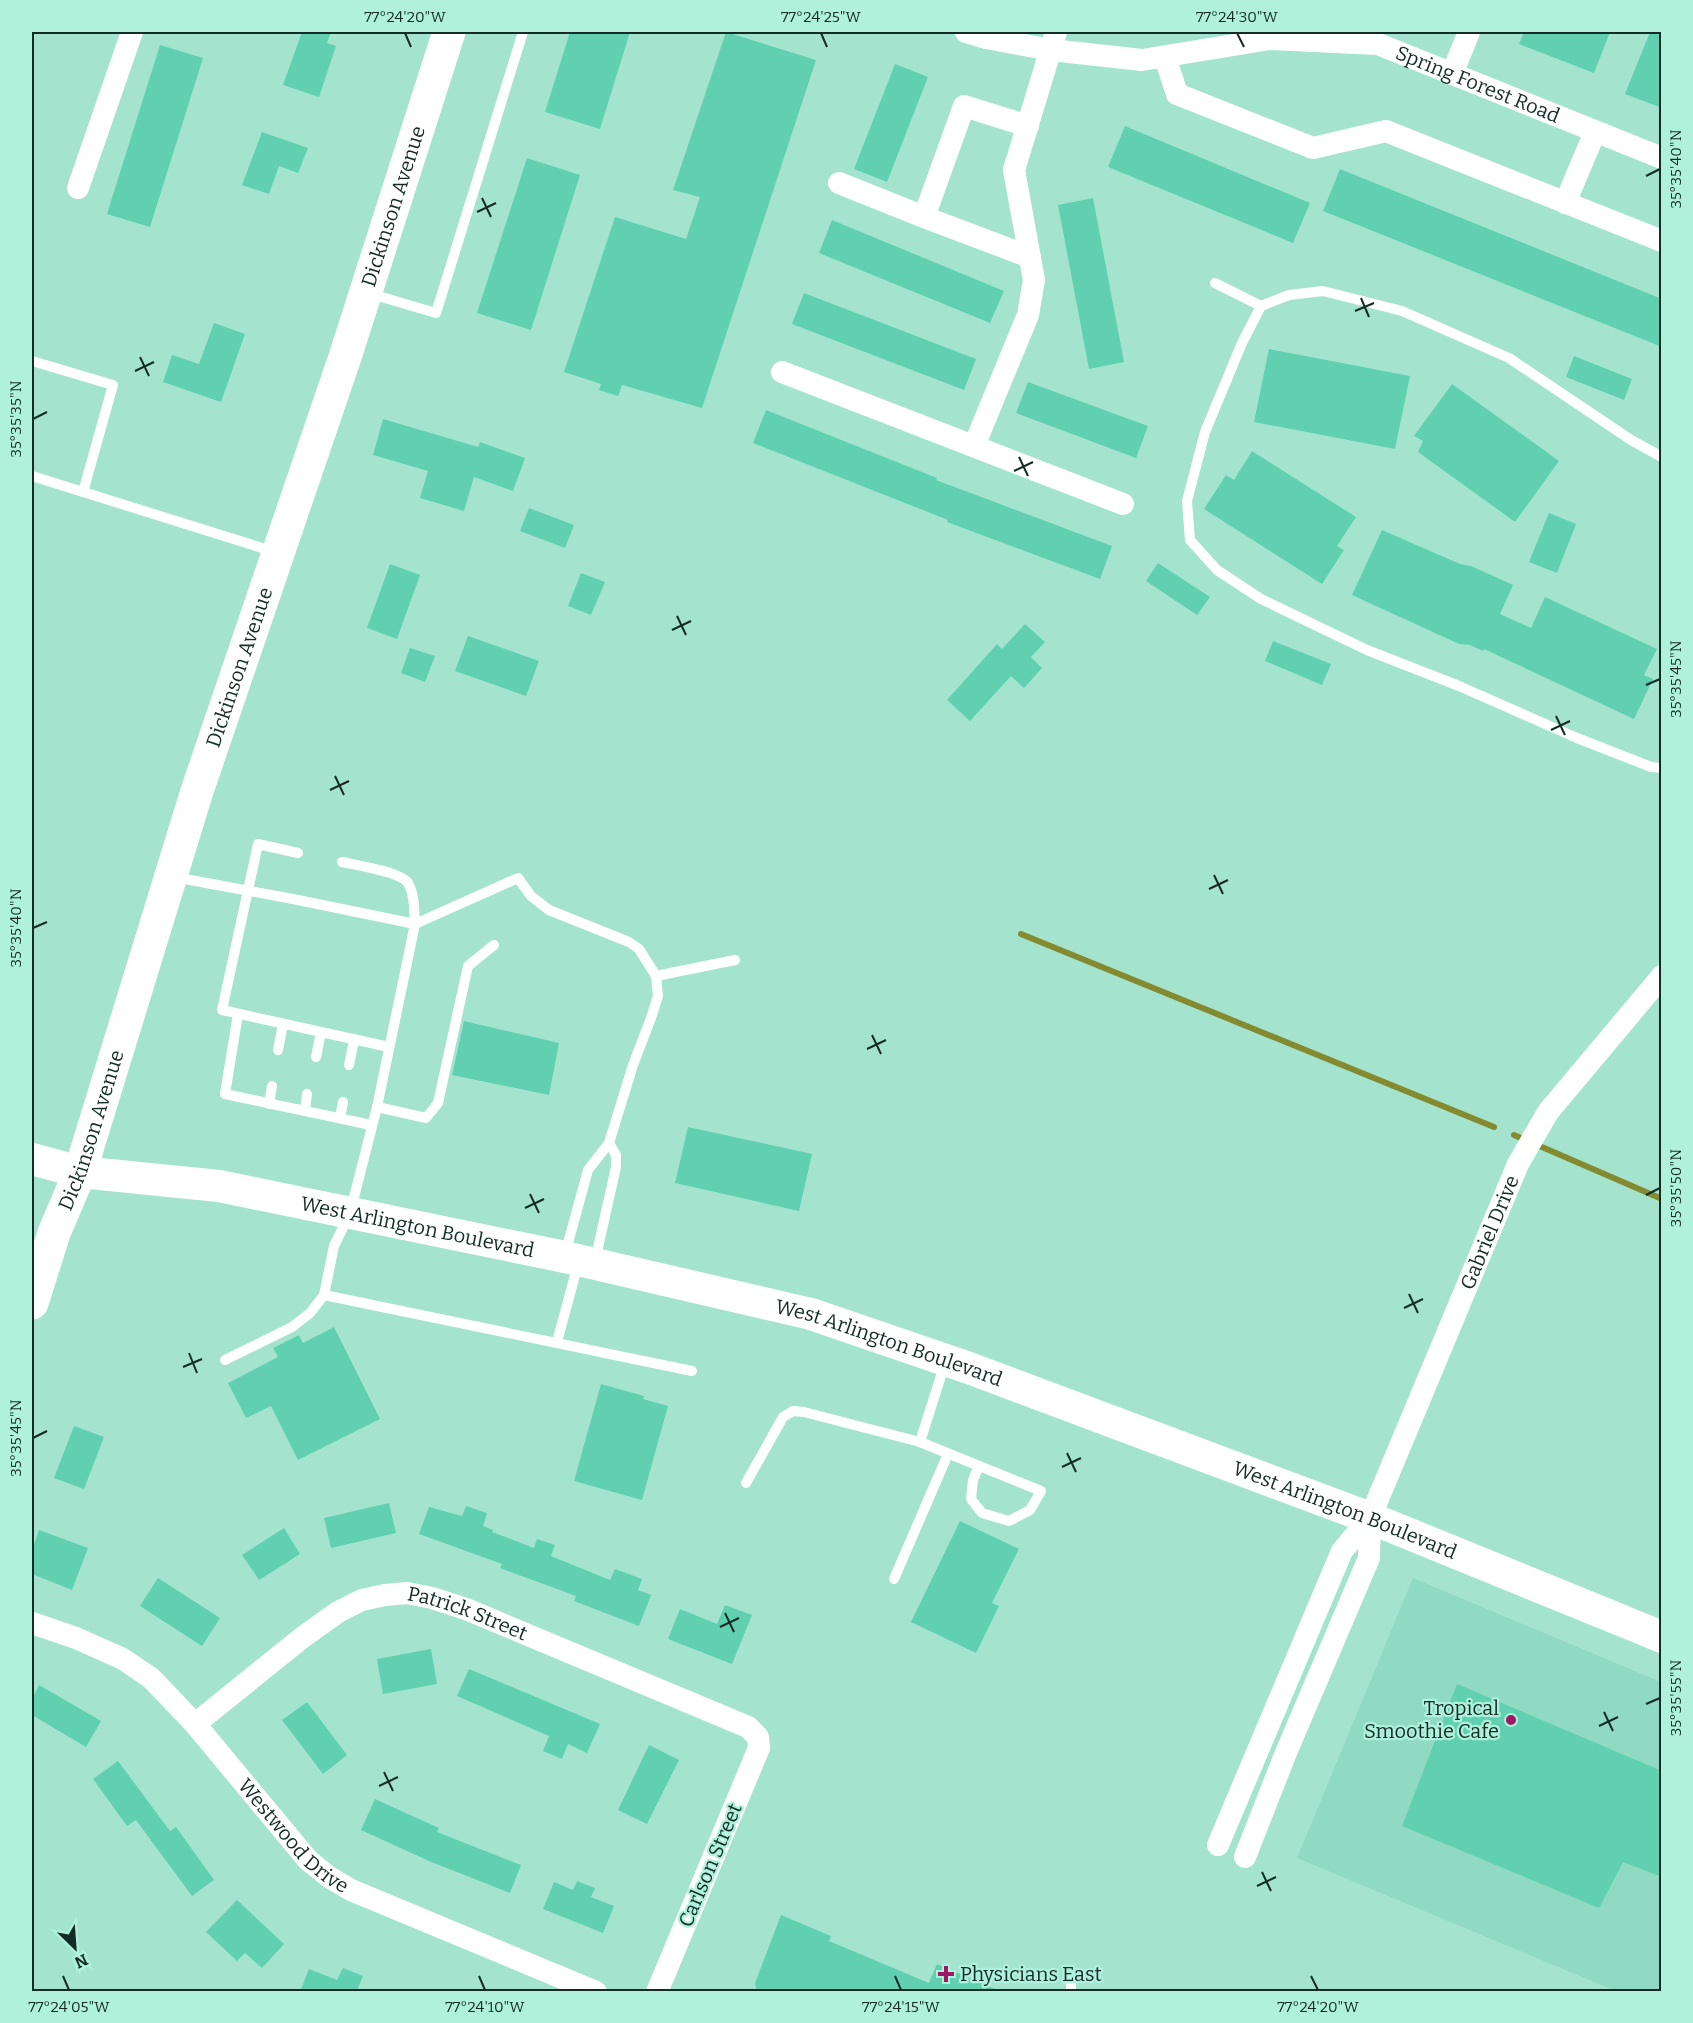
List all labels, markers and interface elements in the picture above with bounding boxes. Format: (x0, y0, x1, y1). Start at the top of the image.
text: 77°24'20"W (364, 8, 446, 26)
text: 77°24'25"W (781, 8, 862, 26)
text: 77°24'30"W (1196, 8, 1279, 26)
street label: Spring Forest Road (1392, 40, 1564, 128)
street label: Dickinson Avenue (356, 123, 430, 290)
text: 35°35'40"N (1667, 129, 1685, 209)
text: 35°35'35"N (7, 380, 25, 458)
street label: Dickinson Avenue (201, 584, 278, 750)
text: 35°35'45"N (1667, 640, 1685, 718)
text: 35°35'40"N (7, 888, 25, 968)
street label: Dickinson Avenue (53, 1047, 129, 1214)
text: 35°35'50"N (1667, 1149, 1685, 1227)
street label: Gabriel Drive (1455, 1172, 1524, 1293)
street label: West Arlington Boulevard (298, 1191, 536, 1262)
street label: West Arlington Boulevard (773, 1294, 1006, 1391)
text: 35°35'45"N (7, 1399, 25, 1477)
street label: West Arlington Boulevard (1230, 1456, 1460, 1564)
street label: Patrick Street (406, 1581, 531, 1645)
text: 35°35'55"N (1667, 1660, 1685, 1736)
place label: Tropical Smoothie Cafe (1364, 1696, 1499, 1743)
marker: Tropical Smoothie Cafe (1504, 1713, 1518, 1727)
street label: Westwood Drive (233, 1774, 353, 1898)
street label: Carlson Street (673, 1800, 747, 1930)
north arrow (45, 1918, 105, 1978)
text: N (72, 1950, 91, 1972)
place label: Physicians East (960, 1962, 1102, 1986)
marker: Physicians East (937, 1965, 955, 1983)
text: 77°24'05"W (28, 1998, 110, 2016)
text: 77°24'10"W (445, 1998, 525, 2016)
text: 77°24'15"W (862, 1998, 941, 2016)
text: 77°24'20"W (1277, 1998, 1359, 2016)

